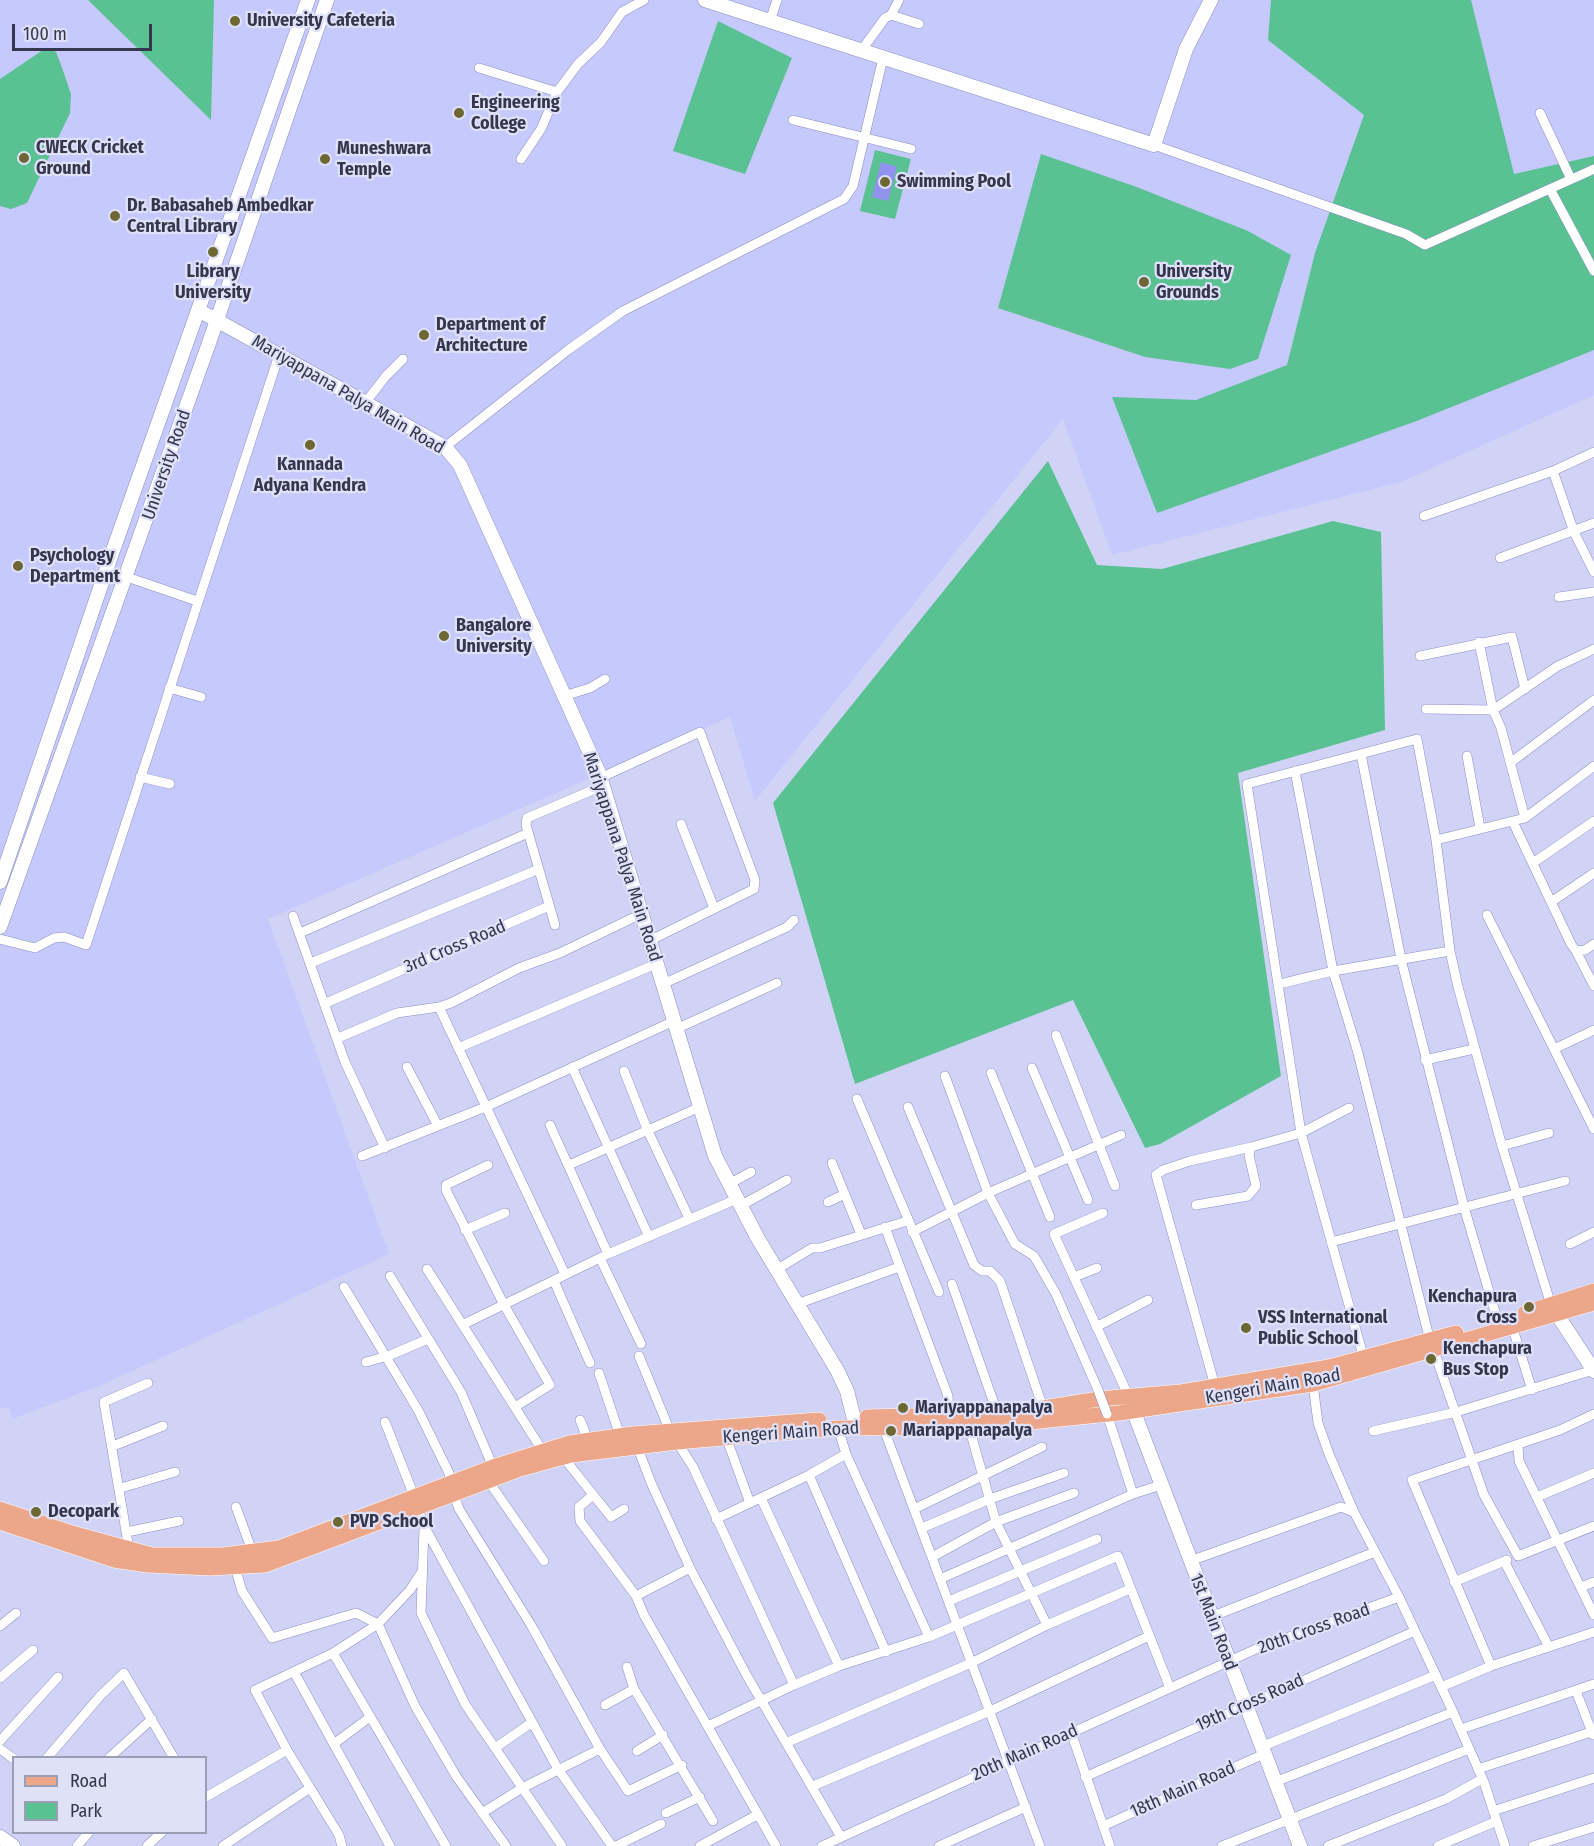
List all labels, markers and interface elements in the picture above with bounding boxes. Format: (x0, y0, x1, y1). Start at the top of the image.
place label: University Cafeteria (247, 10, 395, 32)
scale bar (15, 12, 154, 50)
marker: University Cafeteria (228, 14, 242, 28)
text: 100 m (23, 23, 67, 45)
place label: Engineering College (471, 92, 560, 134)
marker: Engineering College (452, 106, 466, 120)
place label: CWECK Cricket Ground (36, 137, 144, 180)
place label: Muneshwara Temple (337, 138, 431, 180)
marker: CWECK Cricket Ground (17, 151, 31, 165)
marker: Muneshwara Temple (318, 152, 332, 166)
place label: Swimming Pool (897, 171, 1011, 193)
marker: Swimming Pool (878, 175, 892, 189)
place label: Dr. Babasaheb Ambedkar Central Library (127, 195, 314, 238)
marker: Dr. Babasaheb Ambedkar Central Library (108, 209, 122, 223)
marker: Library University (206, 245, 220, 259)
place label: Library University (175, 261, 251, 304)
place label: University Grounds (1156, 261, 1232, 304)
marker: University Grounds (1137, 275, 1151, 289)
place label: Department of Architecture (436, 314, 545, 356)
marker: Department of Architecture (417, 328, 431, 342)
street label: Mariyappana Palya Main Road (248, 331, 448, 459)
street label: University Road (138, 407, 196, 523)
marker: Kannada Adyana Kendra (303, 438, 317, 452)
place label: Kannada Adyana Kendra (254, 454, 366, 496)
place label: Psychology Department (30, 545, 120, 588)
marker: Psychology Department (11, 559, 25, 573)
place label: Bangalore University (456, 615, 532, 658)
marker: Bangalore University (437, 629, 451, 643)
street label: Mariyappana Palya Main Road (578, 749, 666, 965)
street label: 3rd Cross Road (401, 916, 509, 978)
place label: Kenchapura Cross (1428, 1286, 1517, 1328)
marker: Kenchapura Cross (1522, 1300, 1536, 1314)
place label: VSS International Public School (1258, 1307, 1388, 1350)
marker: VSS International Public School (1239, 1321, 1253, 1335)
place label: Kenchapura Bus Stop (1443, 1338, 1532, 1380)
marker: Kenchapura Bus Stop (1424, 1352, 1438, 1366)
street label: Kengeri Main Road (1204, 1364, 1342, 1410)
place label: Mariyappanapalya (915, 1397, 1052, 1419)
marker: Mariyappanapalya (896, 1401, 910, 1415)
street label: Kengeri Main Road (722, 1417, 860, 1449)
place label: Mariappanapalya (903, 1420, 1032, 1442)
marker: Mariappanapalya (884, 1424, 898, 1438)
place label: Decopark (48, 1501, 119, 1523)
marker: Decopark (29, 1505, 43, 1519)
place label: PVP School (350, 1511, 433, 1533)
marker: PVP School (331, 1515, 345, 1529)
street label: 1st Main Road (1185, 1571, 1241, 1673)
street label: 20th Cross Road (1255, 1599, 1373, 1659)
street label: 19th Cross Road (1193, 1669, 1307, 1737)
street label: 20th Main Road (968, 1720, 1082, 1786)
legend (12, 1756, 207, 1834)
street label: 18th Main Road (1127, 1757, 1239, 1823)
text: Road (70, 1770, 107, 1792)
text: Park (70, 1800, 102, 1822)

